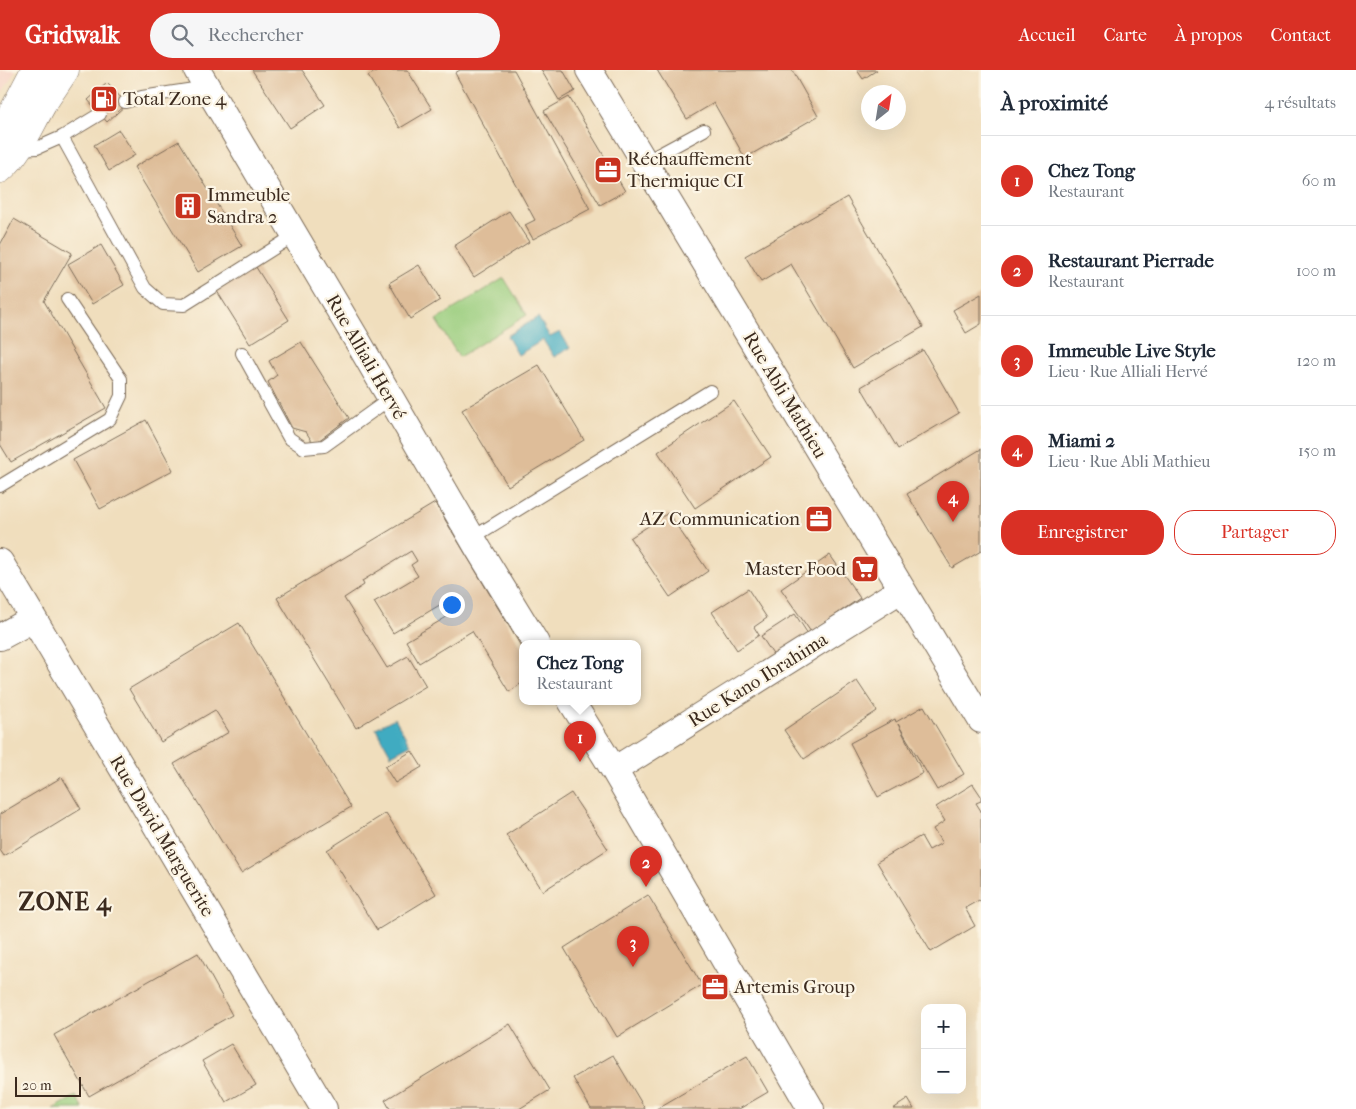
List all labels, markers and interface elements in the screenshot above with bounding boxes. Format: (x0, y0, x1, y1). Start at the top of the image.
search box (150, 13, 500, 58)
text: Gridwalk (25, 21, 120, 49)
icon: search (168, 21, 196, 49)
text: Rechercher (208, 24, 303, 46)
text: Accueil (1019, 25, 1076, 46)
text: Carte (1104, 25, 1147, 46)
text: À propos (1175, 25, 1242, 46)
text: Contact (1270, 25, 1331, 46)
fuel station icon: Total Zone 4 (89, 84, 119, 114)
north arrow (861, 85, 906, 130)
place label: Total Zone 4 (123, 88, 227, 110)
text: À proximité (1001, 91, 1108, 115)
text: 4 résultats (1264, 93, 1336, 112)
place label: Réchauffement Thermique CI (627, 148, 752, 192)
office icon: Réchauffement Thermique CI (593, 155, 623, 185)
text: Chez Tong (1048, 160, 1135, 182)
text: 1 (1014, 171, 1020, 190)
text: 60 m (1302, 171, 1336, 190)
text: Restaurant (1048, 182, 1124, 201)
place label: Immeuble Sandra 2 (207, 184, 290, 228)
building icon: Immeuble Sandra 2 (173, 191, 203, 221)
text: Restaurant Pierrade (1048, 250, 1214, 272)
text: 2 (1013, 261, 1021, 280)
text: 100 m (1296, 261, 1336, 280)
text: Restaurant (1048, 272, 1124, 291)
street label: Rue Alliali Hervé (321, 291, 411, 423)
street label: Rue Abli Mathieu (739, 328, 832, 463)
text: Immeuble Live Style (1048, 340, 1216, 362)
text: 3 (1014, 351, 1020, 370)
text: 120 m (1297, 351, 1336, 370)
text: Lieu · Rue Alliali Hervé (1048, 362, 1208, 381)
text: Miami 2 (1048, 430, 1115, 452)
text: 4 (1012, 441, 1022, 460)
text: 150 m (1298, 441, 1336, 460)
text: Lieu · Rue Abli Mathieu (1048, 452, 1210, 471)
pin: 4 (937, 481, 969, 522)
office icon: AZ Communication (804, 504, 834, 534)
place label: AZ Communication (639, 508, 800, 530)
button: Enregistrer (1001, 510, 1164, 555)
button: Partager (1174, 510, 1336, 555)
supermarket icon: Master Food (850, 554, 880, 584)
place label: Master Food (745, 558, 847, 580)
your location (439, 592, 465, 618)
street label: Rue Kano Ibrahima (684, 628, 832, 732)
popup (519, 640, 641, 705)
text: Chez Tong (537, 652, 623, 674)
text: Restaurant (537, 674, 613, 693)
pin: 1 (564, 721, 596, 762)
street label: Rue David Marguerite (105, 751, 219, 921)
pin: 2 (630, 846, 662, 887)
district label: ZONE 4 (18, 888, 112, 917)
pin: 3 (617, 926, 649, 967)
office icon: Artemis Group (700, 972, 730, 1002)
place label: Artemis Group (733, 976, 855, 998)
map controls (921, 1004, 966, 1094)
button: + (921, 1004, 966, 1049)
button: − (921, 1049, 966, 1094)
scale bar (15, 1074, 81, 1097)
text: 20 m (22, 1077, 52, 1094)

